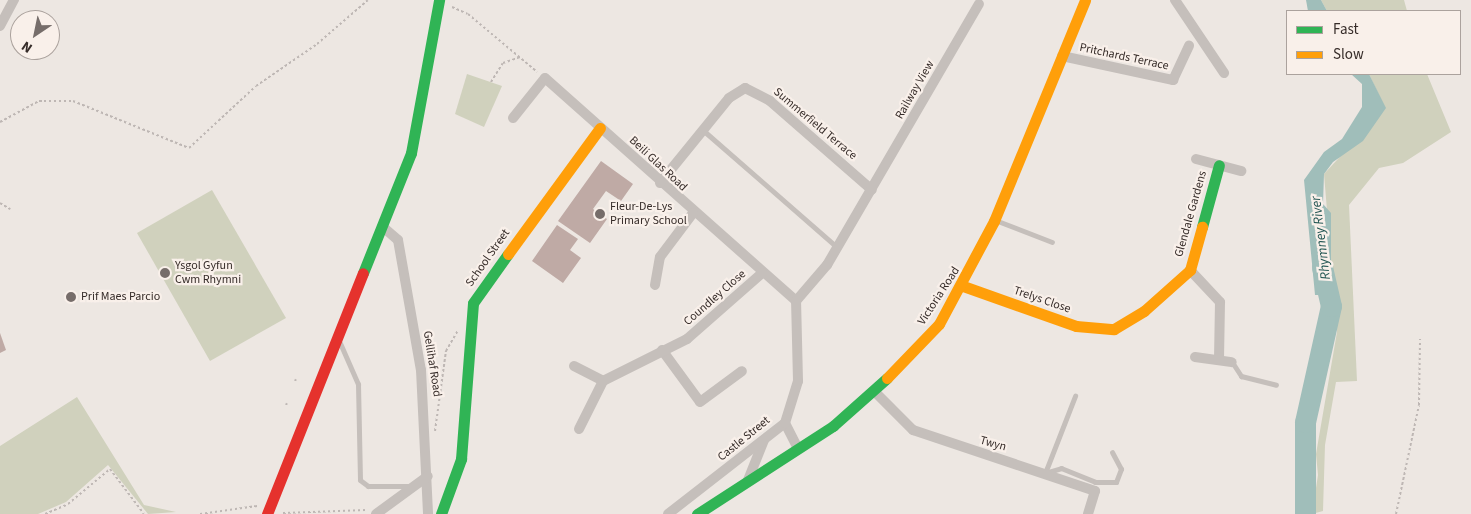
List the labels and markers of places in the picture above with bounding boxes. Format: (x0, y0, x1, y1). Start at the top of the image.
place label: Fleur-De-Lys Primary School (610, 200, 687, 228)
marker: Fleur-De-Lys Primary School (594, 208, 606, 220)
place label: Ysgol Gyfun Cwm Rhymni (175, 259, 241, 287)
marker: Ysgol Gyfun Cwm Rhymni (159, 267, 171, 279)
place label: Prif Maes Parcio (81, 290, 160, 304)
marker: Prif Maes Parcio (65, 291, 77, 303)

